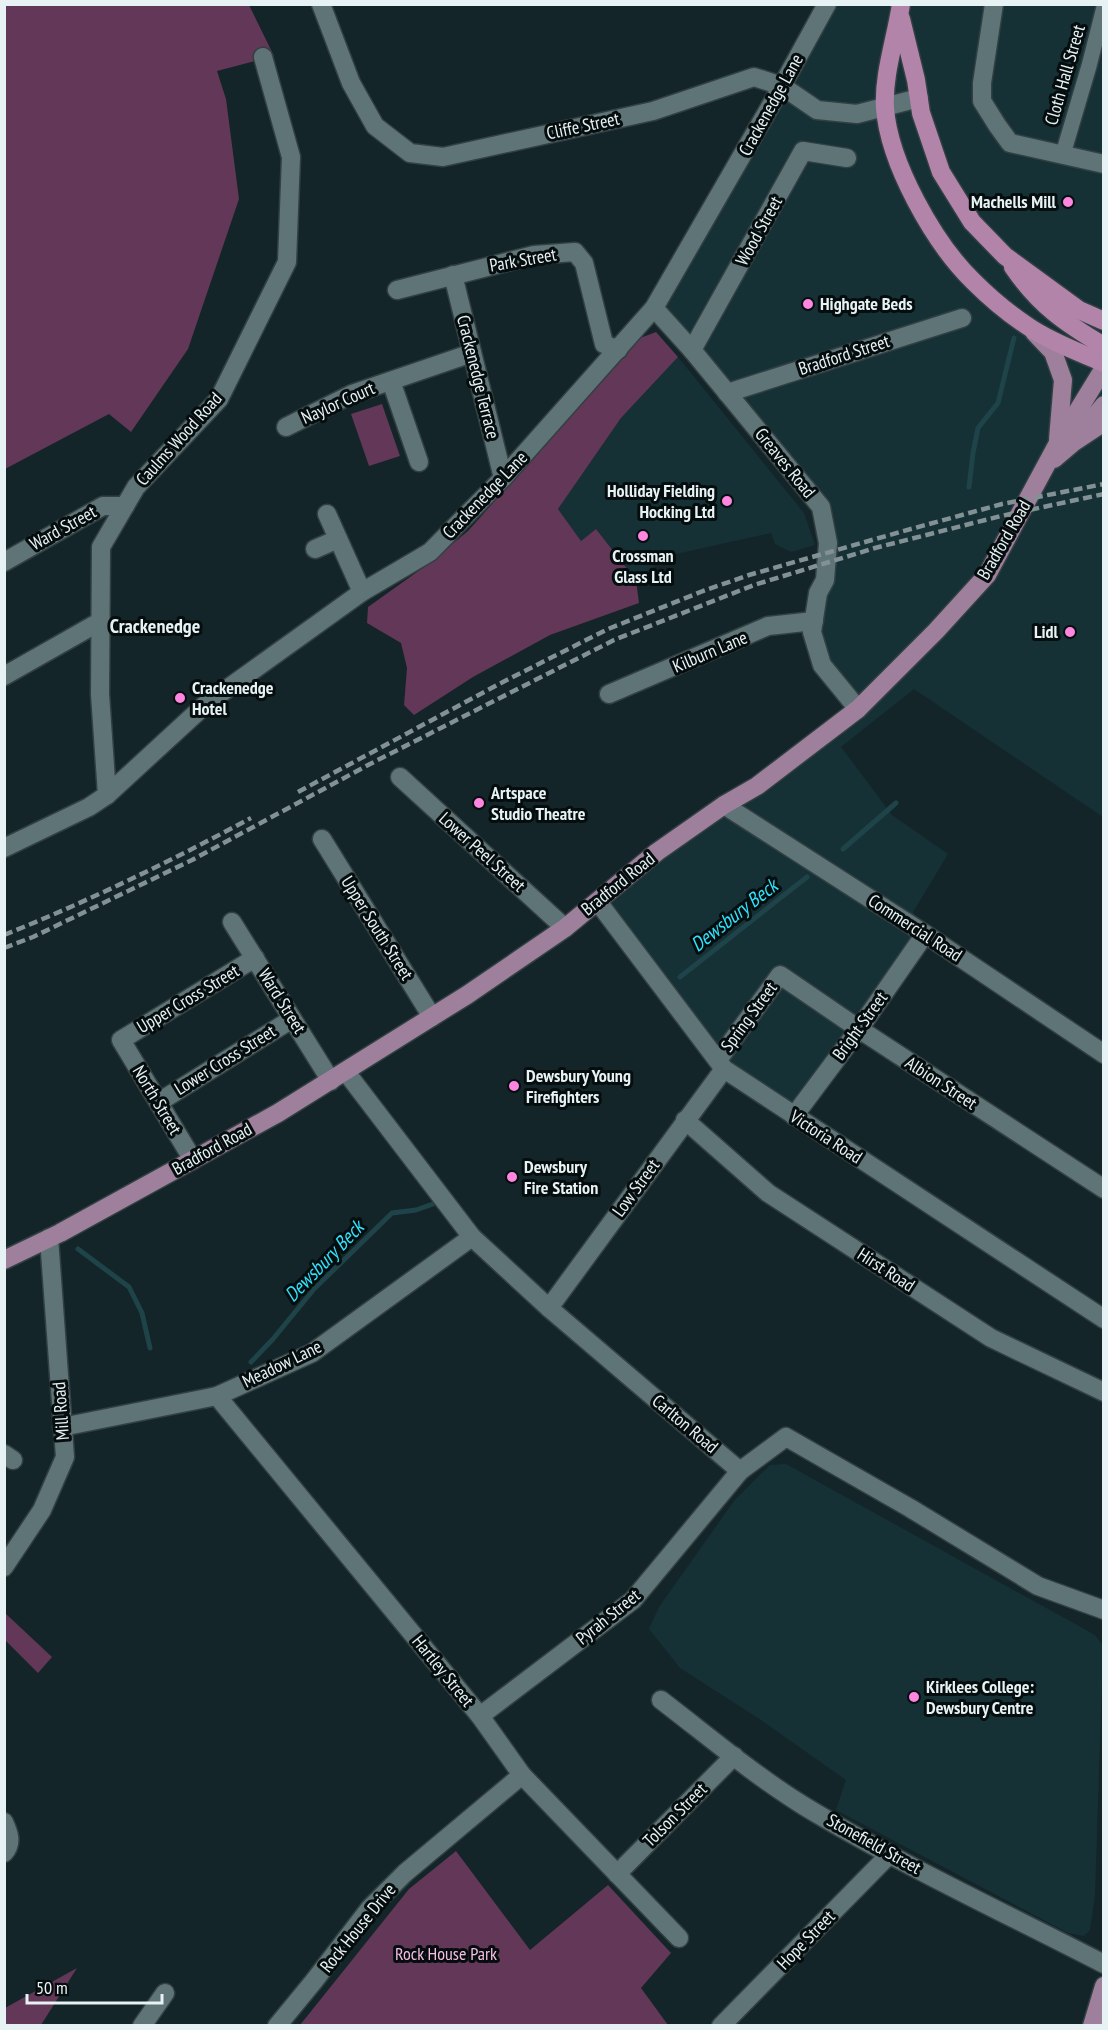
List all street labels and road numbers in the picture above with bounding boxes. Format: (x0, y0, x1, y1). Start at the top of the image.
street label: Cloth Hall Street (1039, 22, 1090, 128)
street label: Crackenedge Lane (733, 50, 808, 160)
street label: Cliffe Street (544, 107, 622, 144)
street label: Wood Street (730, 192, 787, 270)
street label: Park Street (488, 242, 558, 277)
street label: Crackenedge Terrace (452, 313, 505, 441)
street label: Bradford Street (795, 329, 892, 380)
street label: Naylor Court (297, 376, 378, 429)
street label: Caulms Wood Road (131, 387, 227, 490)
street label: Greaves Road (750, 423, 821, 502)
street label: Crackenedge Lane (437, 446, 532, 543)
street label: Bradford Road (972, 496, 1036, 584)
street label: Ward Street (25, 500, 100, 555)
street label: Kilburn Lane (669, 626, 751, 678)
street label: Lower Peel Street (434, 807, 530, 897)
street label: Bradford Road (576, 847, 659, 920)
street label: Upper South Street (336, 871, 419, 984)
street label: Commercial Road (864, 889, 967, 967)
street label: Upper Cross Street (132, 959, 243, 1038)
street label: Ward Street (253, 964, 311, 1038)
street label: Spring Street (715, 977, 782, 1056)
street label: Bright Street (827, 987, 892, 1064)
street label: Lower Cross Street (170, 1019, 280, 1100)
street label: Albion Street (901, 1051, 982, 1114)
street label: North Street (128, 1061, 187, 1139)
street label: Victoria Road (785, 1104, 867, 1169)
street label: Bradford Road (168, 1117, 256, 1180)
street label: Low Street (607, 1154, 664, 1221)
street label: Hirst Road (853, 1242, 919, 1297)
street label: Meadow Lane (238, 1335, 325, 1393)
street label: Mill Road (47, 1381, 74, 1441)
street label: Carlton Road (648, 1389, 723, 1458)
street label: Pyrah Street (571, 1584, 644, 1649)
street label: Hartley Street (407, 1630, 479, 1711)
street label: Tolson Street (638, 1778, 711, 1851)
street label: Stonefield Street (823, 1808, 925, 1879)
street label: Rock House Drive (315, 1879, 400, 1977)
street label: Hope Street (772, 1905, 840, 1974)

